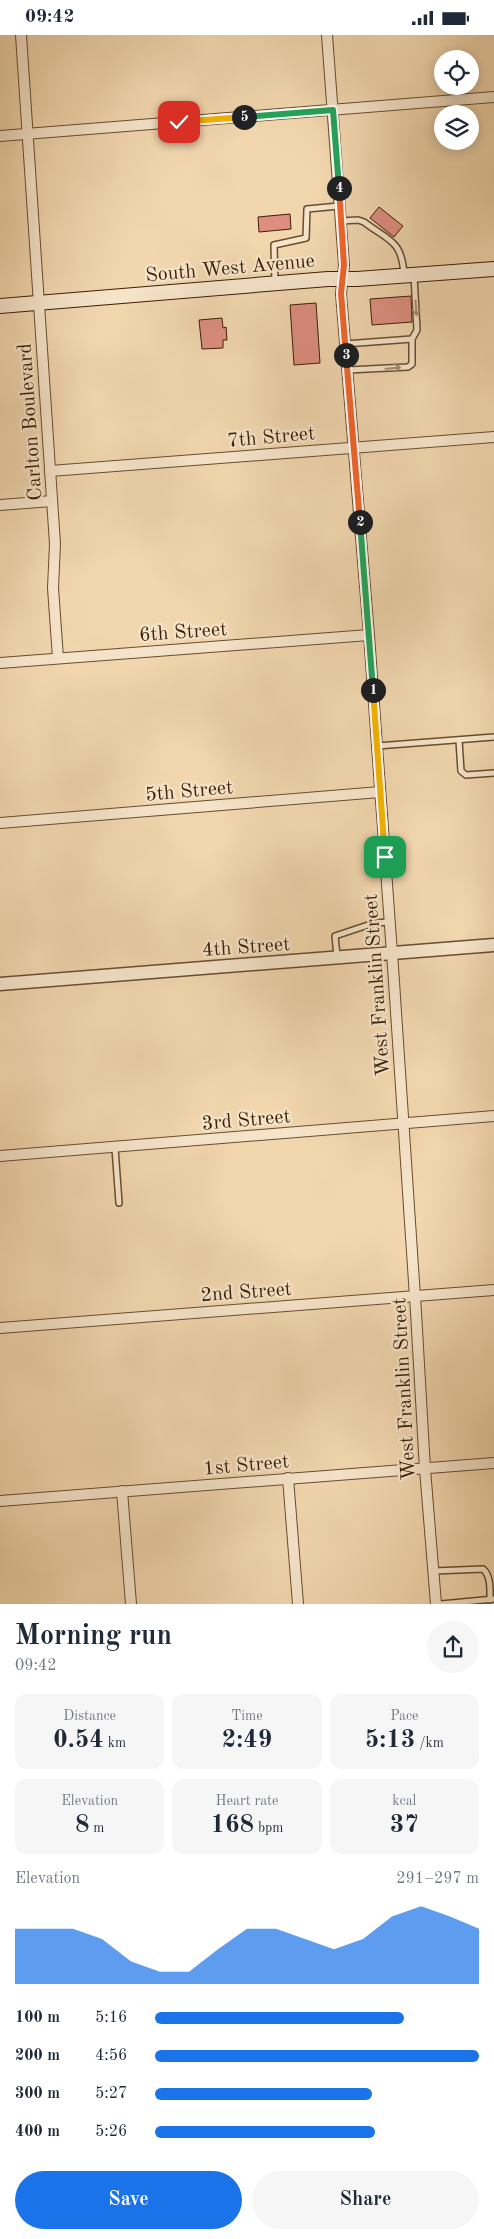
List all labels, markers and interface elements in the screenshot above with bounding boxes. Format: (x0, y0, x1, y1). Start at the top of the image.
text: 09:42 (25, 8, 74, 27)
map controls (434, 50, 479, 150)
button: locate (434, 50, 479, 95)
pin (158, 101, 200, 143)
pin: 5 (232, 105, 256, 129)
button: layers (434, 105, 479, 150)
icon: check (165, 108, 193, 136)
text: 5 (240, 110, 249, 124)
pin: 4 (326, 175, 352, 201)
text: 4 (335, 181, 344, 195)
street label: South West Avenue (145, 252, 316, 286)
one-way arrow (412, 300, 421, 316)
street label: Carlton Boulevard (16, 343, 46, 501)
pin: 3 (334, 343, 358, 367)
text: 3 (342, 348, 351, 362)
one-way arrow (385, 364, 401, 373)
street label: 7th Street (226, 424, 316, 452)
pin: 2 (348, 509, 372, 535)
text: 2 (356, 515, 365, 529)
street label: 6th Street (139, 620, 228, 646)
pin: 1 (360, 677, 386, 703)
text: 1 (369, 683, 378, 697)
street label: 5th Street (144, 778, 234, 806)
pin (364, 836, 406, 878)
icon: arrive (371, 843, 399, 871)
street label: West Franklin Street (362, 893, 394, 1077)
street label: 4th Street (202, 935, 291, 961)
street label: 3rd Street (201, 1107, 291, 1135)
street label: 2nd Street (200, 1280, 292, 1306)
street label: West Franklin Street (390, 1297, 420, 1481)
street label: 1st Street (203, 1452, 290, 1480)
button: share (427, 1621, 479, 1673)
text: Morning run (15, 1623, 172, 1651)
text: 09:42 (15, 1658, 57, 1674)
text: Distance (63, 1709, 116, 1723)
text: Time (231, 1709, 263, 1723)
text: Pace (390, 1709, 419, 1723)
text: 0.54 (53, 1728, 104, 1753)
text: 2:49 (222, 1728, 272, 1753)
text: 5:13 (365, 1728, 415, 1753)
text: km (104, 1736, 126, 1750)
text: /km (415, 1736, 444, 1750)
text: Elevation (61, 1794, 118, 1808)
text: Heart rate (216, 1794, 278, 1808)
text: kcal (392, 1794, 416, 1808)
text: 8 (75, 1813, 89, 1838)
text: 168 (211, 1813, 254, 1838)
text: 37 (390, 1813, 419, 1838)
text: m (89, 1821, 104, 1835)
text: bpm (254, 1821, 283, 1835)
text: Elevation (15, 1871, 80, 1887)
text: 291–297 m (396, 1871, 479, 1887)
text: 100 m (15, 2010, 60, 2026)
text: 5:16 (95, 2010, 127, 2026)
text: 200 m (15, 2048, 60, 2064)
text: 4:56 (95, 2048, 127, 2064)
text: 300 m (15, 2086, 60, 2102)
text: 5:27 (95, 2086, 127, 2102)
text: 400 m (15, 2124, 60, 2140)
text: 5:26 (95, 2124, 127, 2140)
button: Save (15, 2171, 242, 2229)
button: Share (252, 2171, 479, 2229)

